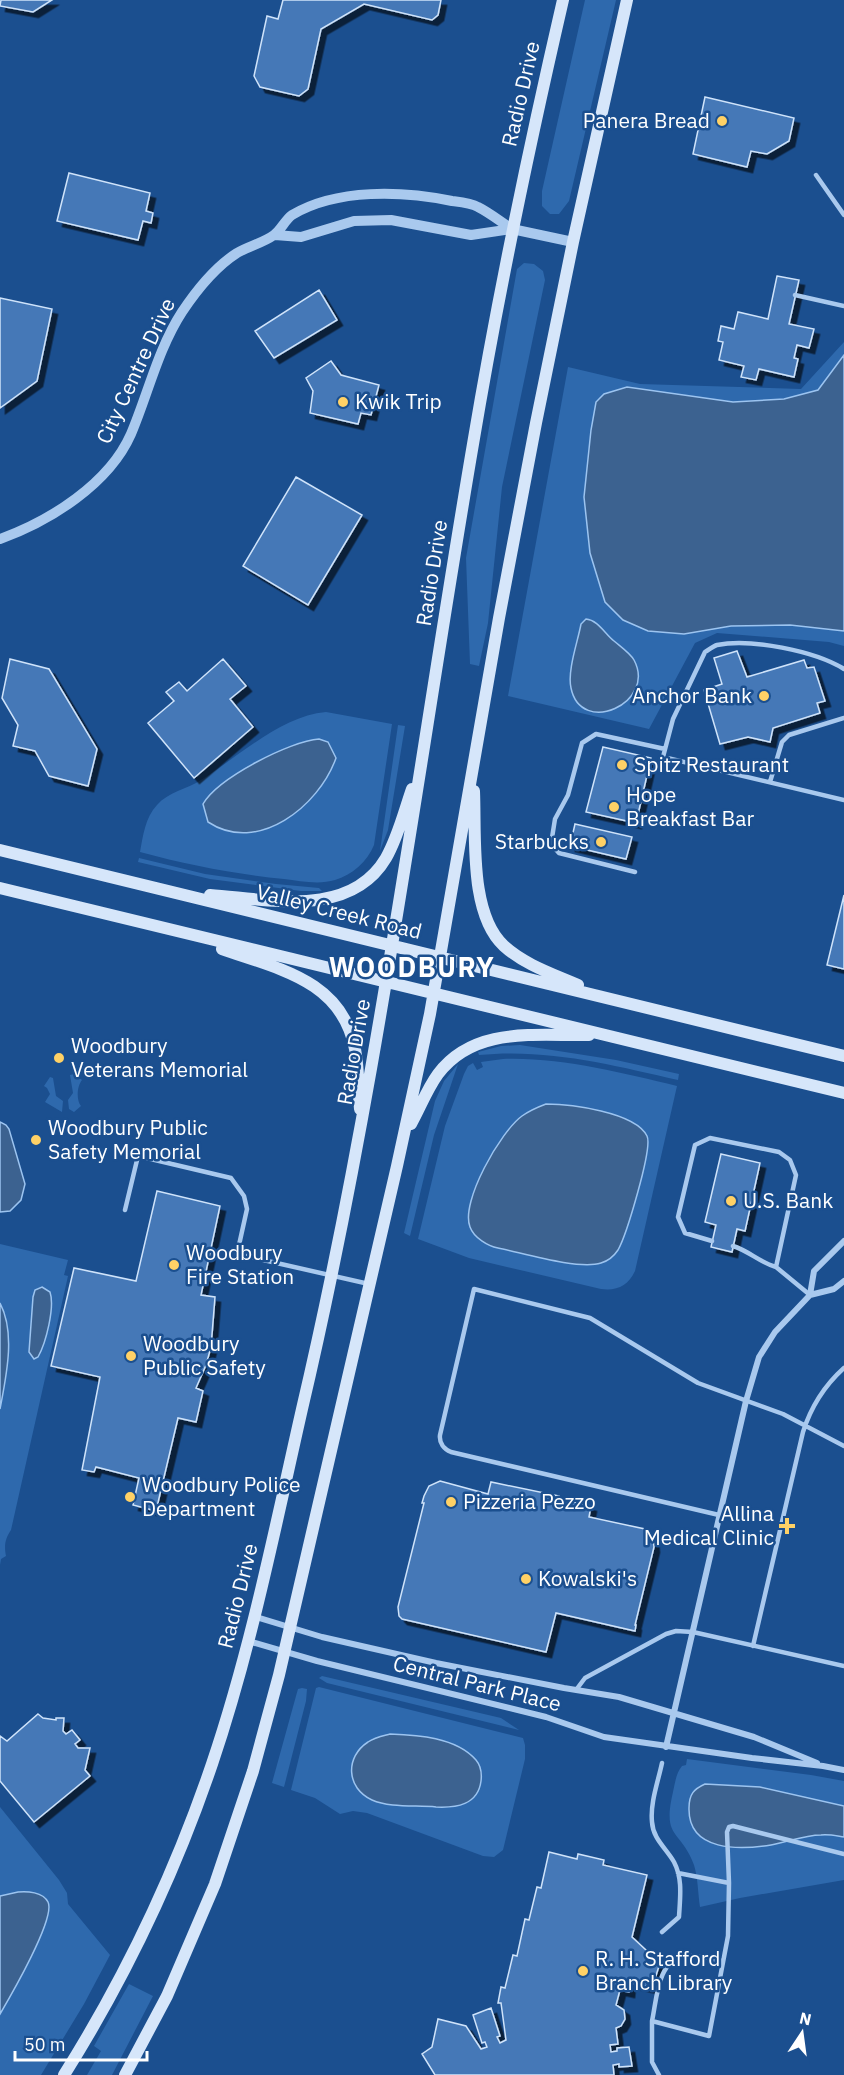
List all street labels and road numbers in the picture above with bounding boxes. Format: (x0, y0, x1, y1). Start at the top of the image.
street label: Radio Drive (494, 38, 546, 149)
street label: City Centre Drive (89, 293, 181, 448)
street label: Radio Drive (409, 518, 453, 628)
street label: Valley Creek Road (254, 877, 425, 945)
street label: Radio Drive (330, 997, 376, 1107)
street label: Radio Drive (210, 1540, 264, 1651)
street label: Central Park Place (390, 1649, 564, 1717)

